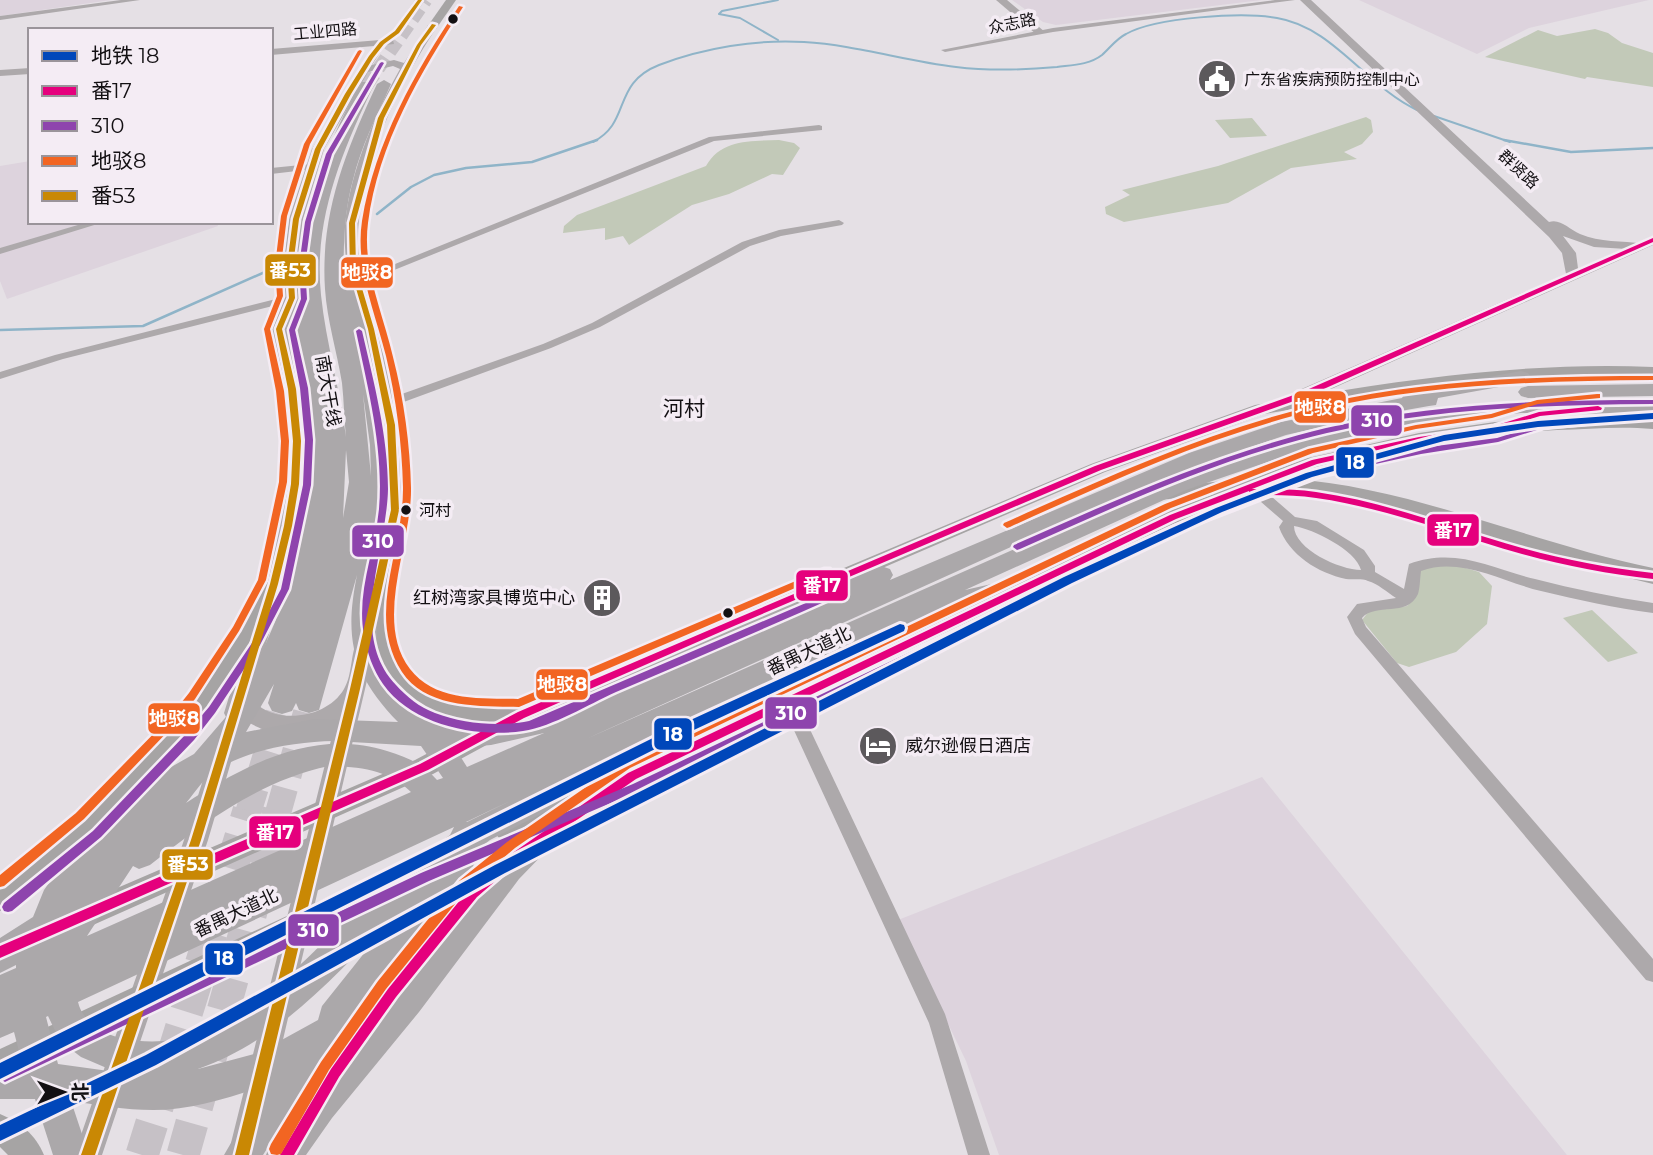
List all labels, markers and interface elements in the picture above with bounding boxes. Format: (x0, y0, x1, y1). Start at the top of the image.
street label: 众志路 (987, 10, 1037, 37)
unlabelled marker (446, 12, 460, 26)
street label: 工业四路 (292, 19, 358, 44)
legend (28, 28, 273, 224)
text: 地铁 18 (91, 43, 159, 68)
public building icon: 广东省疾病预防控制中心 (1196, 58, 1238, 100)
place label: 广东省疾病预防控制中心 (1244, 70, 1420, 89)
text: 番17 (91, 78, 132, 103)
text: 310 (91, 113, 124, 138)
street label: 群贤路 (1495, 146, 1543, 193)
text: 地驳8 (91, 148, 146, 173)
text: 番53 (91, 183, 136, 208)
line badge: 番53 (264, 253, 317, 287)
line badge: 地驳8 (340, 256, 394, 289)
text: 番53 (269, 259, 311, 282)
text: 地驳8 (342, 261, 392, 284)
street label: 南大干线 (311, 354, 345, 428)
line badge: 地驳8 (1293, 390, 1347, 424)
district label: 河村 (663, 396, 705, 421)
text: 地驳8 (1295, 396, 1345, 419)
line badge: 310 (1350, 404, 1403, 437)
text: 310 (1360, 409, 1393, 432)
line badge: 18 (1335, 446, 1375, 479)
text: 18 (1345, 451, 1365, 474)
place label: 河村 (419, 501, 451, 520)
marker: 河村 (399, 503, 413, 517)
line badge: 番17 (1426, 513, 1480, 547)
text: 番17 (1434, 519, 1472, 542)
line badge: 310 (351, 524, 405, 558)
text: 310 (361, 530, 394, 553)
line badge: 番17 (795, 569, 849, 602)
text: 番17 (803, 574, 841, 597)
building icon: 红树湾家具博览中心 (581, 577, 623, 619)
place label: 红树湾家具博览中心 (413, 587, 575, 609)
unlabelled marker (721, 606, 735, 620)
street label: 番禺大道北 (764, 622, 854, 680)
line badge: 地驳8 (535, 668, 589, 701)
text: 地驳8 (537, 673, 587, 696)
line badge: 310 (764, 696, 818, 730)
line badge: 地驳8 (147, 702, 201, 735)
text: 310 (774, 702, 807, 725)
text: 地驳8 (149, 707, 199, 730)
line badge: 18 (653, 717, 693, 751)
text: 18 (663, 723, 683, 746)
hotel icon: 威尔逊假日酒店 (857, 725, 899, 767)
place label: 威尔逊假日酒店 (905, 735, 1031, 757)
line badge: 番17 (248, 815, 302, 849)
text: 番17 (256, 821, 294, 844)
line badge: 番53 (161, 848, 214, 881)
text: 番53 (167, 853, 209, 876)
street label: 番禺大道北 (191, 884, 281, 942)
line badge: 310 (287, 913, 340, 947)
text: 310 (296, 919, 329, 942)
line badge: 18 (204, 942, 244, 976)
text: 18 (214, 947, 234, 970)
north arrow (28, 1057, 98, 1127)
text: 北 (68, 1082, 91, 1101)

